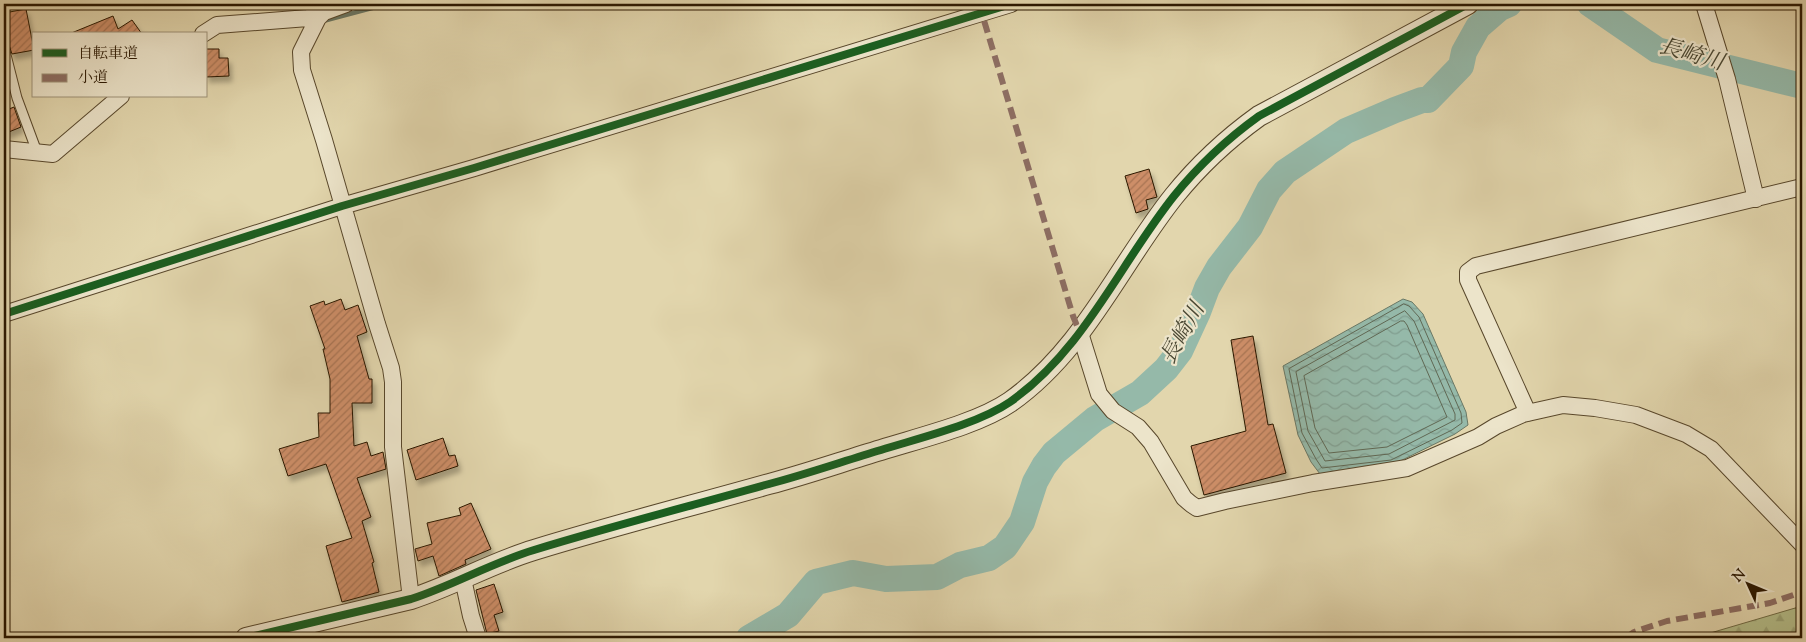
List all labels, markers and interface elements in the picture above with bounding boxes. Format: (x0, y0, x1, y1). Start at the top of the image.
legend (32, 32, 208, 98)
water label: 長崎川 (1655, 32, 1729, 81)
text: 自転車道 (78, 44, 138, 65)
text: 小道 (78, 68, 108, 89)
water label: 長崎川 (1154, 296, 1215, 371)
north arrow (1724, 560, 1774, 610)
text: N (1729, 565, 1751, 587)

